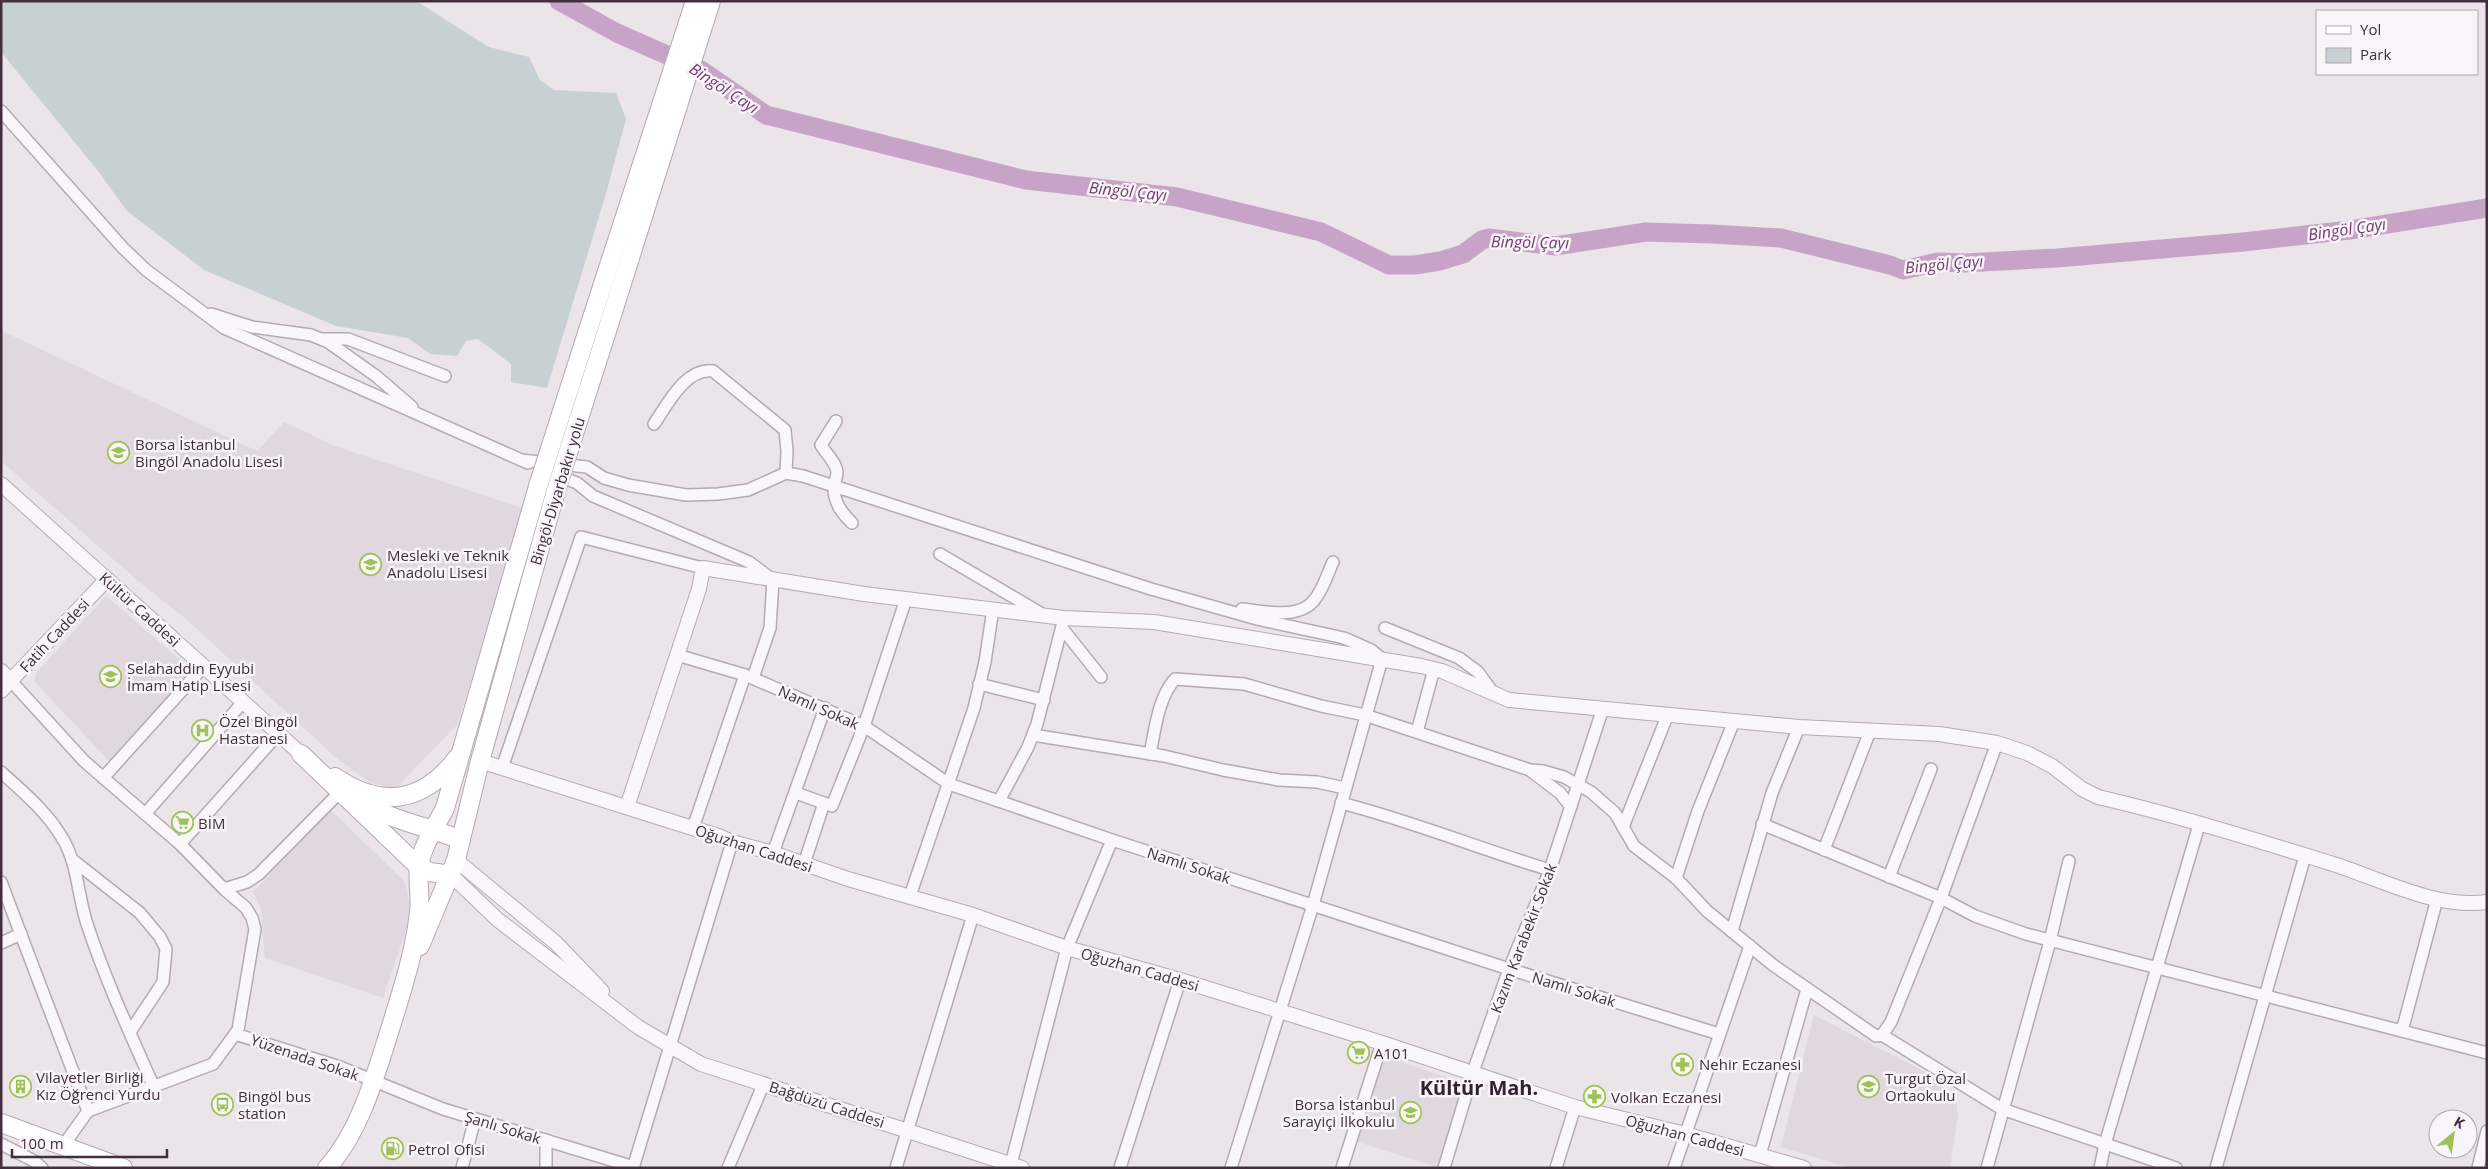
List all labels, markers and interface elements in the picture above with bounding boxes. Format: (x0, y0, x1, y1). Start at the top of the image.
legend (2316, 10, 2478, 75)
text: Yol (2360, 19, 2381, 39)
text: Park (2360, 44, 2391, 64)
water label: Bingöl Çayı (685, 57, 763, 119)
water label: Bingöl Çayı (1088, 176, 1168, 206)
water label: Bingöl Çayı (2307, 213, 2387, 245)
water label: Bingöl Çayı (1491, 230, 1569, 254)
water label: Bingöl Çayı (1904, 250, 1984, 278)
street label: Bingöl-Diyarbakır yolu (525, 415, 589, 567)
place label: Borsa İstanbul Bingöl Anadolu Lisesi (135, 434, 283, 471)
school or university icon: Borsa İstanbul Bingöl Anadolu Lisesi (107, 441, 131, 465)
place label: Mesleki ve Teknik Anadolu Lisesi (387, 545, 509, 582)
school or university icon: Mesleki ve Teknik Anadolu Lisesi (359, 552, 383, 576)
street label: Kültür Caddesi (95, 567, 185, 651)
street label: Fatih Caddesi (15, 594, 93, 676)
place label: Selahaddin Eyyubi İmam Hatip Lisesi (127, 658, 254, 695)
school or university icon: Selahaddin Eyyubi İmam Hatip Lisesi (99, 665, 123, 689)
street label: Namlı Sokak (775, 680, 863, 734)
place label: Özel Bingöl Hastanesi (219, 711, 297, 748)
hospital icon: Özel Bingöl Hastanesi (191, 718, 215, 742)
supermarket icon: BİM (170, 811, 194, 835)
place label: BİM (198, 813, 225, 833)
street label: Oğuzhan Caddesi (693, 820, 815, 876)
street label: Namlı Sokak (1145, 842, 1233, 888)
street label: Kazım Karabekir Sokak (1485, 860, 1561, 1016)
street label: Oğuzhan Caddesi (1079, 943, 1201, 995)
street label: Namlı Sokak (1530, 967, 1618, 1011)
street label: Yüzenada Sokak (248, 1029, 362, 1085)
supermarket icon: A101 (1346, 1041, 1370, 1065)
place label: A101 (1374, 1043, 1409, 1063)
pharmacy icon: Nehir Eczanesi (1671, 1052, 1695, 1076)
place label: Nehir Eczanesi (1699, 1054, 1801, 1074)
place label: Vilayetler Birliği Kız Öğrenci Yurdu (36, 1067, 160, 1104)
place label: Turgut Özal Ortaokulu (1885, 1068, 1966, 1105)
building icon: Vilayetler Birliği Kız Öğrenci Yurdu (8, 1074, 32, 1098)
district label: Kültür Mah. (1420, 1074, 1538, 1101)
school or university icon: Turgut Özal Ortaokulu (1857, 1075, 1881, 1099)
street label: Bağdüzü Caddesi (767, 1076, 887, 1132)
pharmacy icon: Volkan Eczanesi (1583, 1085, 1607, 1109)
place label: Bingöl bus station (238, 1086, 311, 1123)
place label: Volkan Eczanesi (1611, 1087, 1722, 1107)
bus stop icon: Bingöl bus station (210, 1093, 234, 1117)
place label: Borsa İstanbul Sarayiçi İlkokulu (1283, 1094, 1395, 1131)
school or university icon: Borsa İstanbul Sarayiçi İlkokulu (1399, 1101, 1423, 1125)
street label: Şanlı Sokak (463, 1106, 544, 1148)
north arrow (2428, 1109, 2478, 1159)
street label: Oğuzhan Caddesi (1623, 1110, 1747, 1160)
text: K (2451, 1112, 2469, 1133)
scale bar (12, 1126, 168, 1158)
text: 100 m (20, 1133, 64, 1153)
fuel station icon: Petrol Ofisi (380, 1137, 404, 1161)
place label: Petrol Ofisi (408, 1139, 485, 1159)

